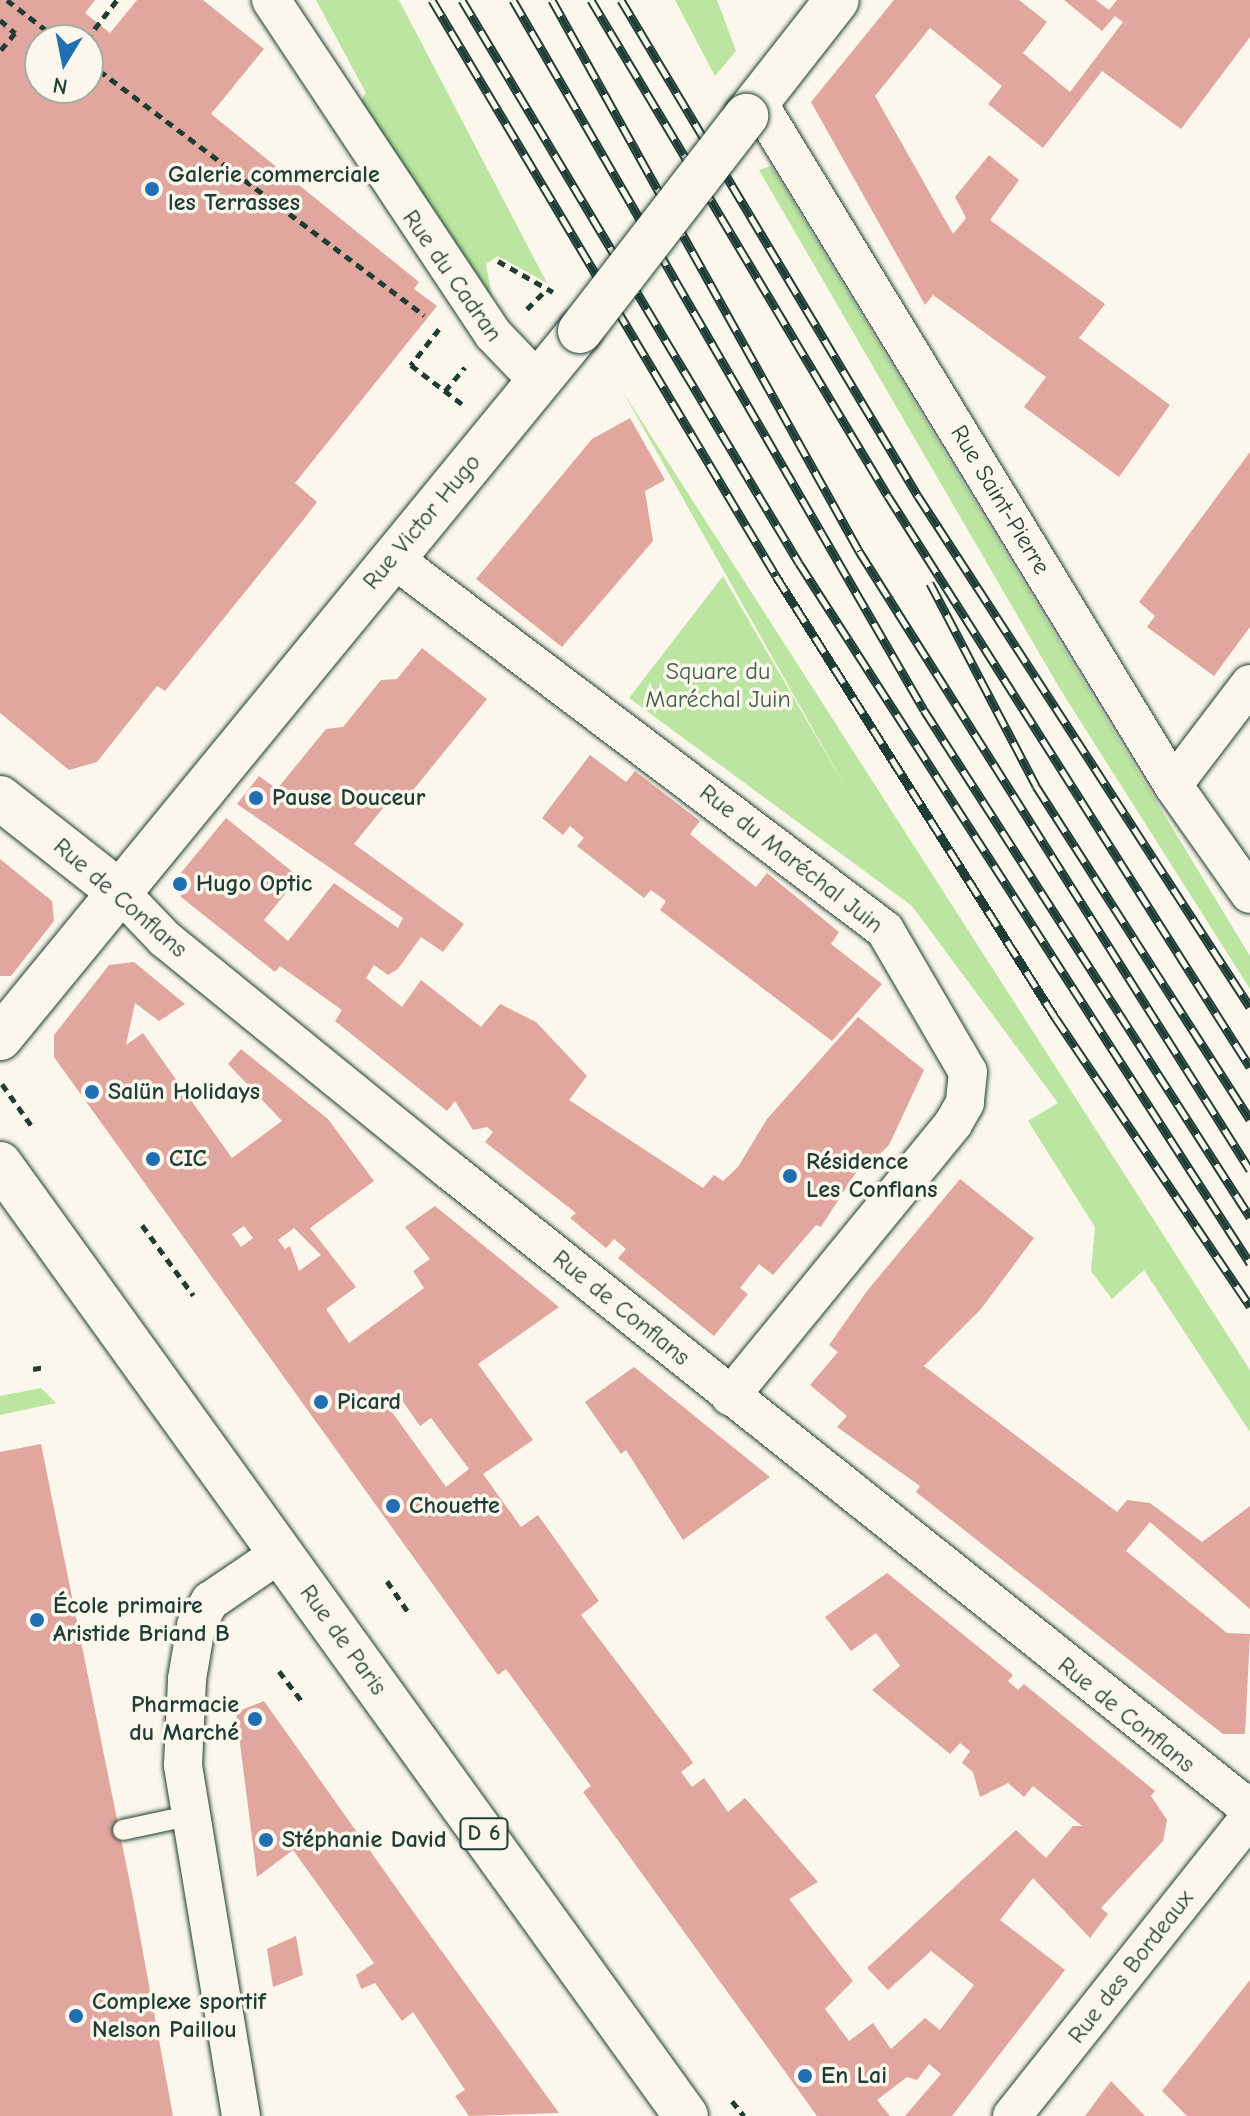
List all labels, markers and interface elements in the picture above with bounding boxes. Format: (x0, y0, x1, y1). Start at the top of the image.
north arrow (24, 24, 104, 104)
text: N (51, 72, 70, 100)
place label: Galerie commerciale les Terrasses (168, 161, 380, 217)
marker: Galerie commerciale les Terrasses (143, 180, 161, 198)
street label: Rue du Cadran (396, 205, 508, 347)
street label: Rue Saint-Pierre (944, 420, 1056, 580)
street label: Rue Victor Hugo (357, 448, 487, 596)
park label: Square du Maréchal Juin (645, 658, 791, 714)
street label: Rue du Maréchal Juin (693, 778, 889, 940)
place label: Pause Douceur (272, 784, 425, 812)
marker: Pause Douceur (247, 789, 265, 807)
street label: Rue de Conflans (47, 832, 193, 964)
place label: Hugo Optic (196, 870, 312, 898)
marker: Hugo Optic (171, 875, 189, 893)
place label: Salün Holidays (108, 1078, 260, 1106)
marker: Salün Holidays (83, 1083, 101, 1101)
place label: CIC (169, 1145, 207, 1173)
place label: Résidence Les Conflans (806, 1148, 937, 1204)
marker: CIC (144, 1150, 162, 1168)
marker: Résidence Les Conflans (781, 1167, 799, 1185)
street label: Rue de Conflans (547, 1244, 695, 1372)
place label: Picard (337, 1388, 401, 1416)
marker: Picard (312, 1393, 330, 1411)
place label: Chouette (409, 1492, 500, 1520)
marker: Chouette (384, 1497, 402, 1515)
street label: Rue de Paris (293, 1579, 393, 1701)
place label: École primaire Aristide Briand B (53, 1592, 230, 1648)
marker: École primaire Aristide Briand B (28, 1611, 46, 1629)
street label: Rue de Conflans (1052, 1651, 1200, 1779)
place label: Pharmacie du Marché (129, 1691, 239, 1747)
marker: Pharmacie du Marché (246, 1710, 264, 1728)
road number: D 6 (458, 1816, 510, 1852)
place label: Stéphanie David (282, 1826, 446, 1854)
marker: Stéphanie David (257, 1831, 275, 1849)
street label: Rue des Bordeaux (1062, 1885, 1200, 2049)
place label: Complexe sportif Nelson Paillou (92, 1988, 266, 2044)
marker: Complexe sportif Nelson Paillou (67, 2007, 85, 2025)
place label: En Lai (821, 2062, 887, 2090)
marker: En Lai (796, 2067, 814, 2085)

